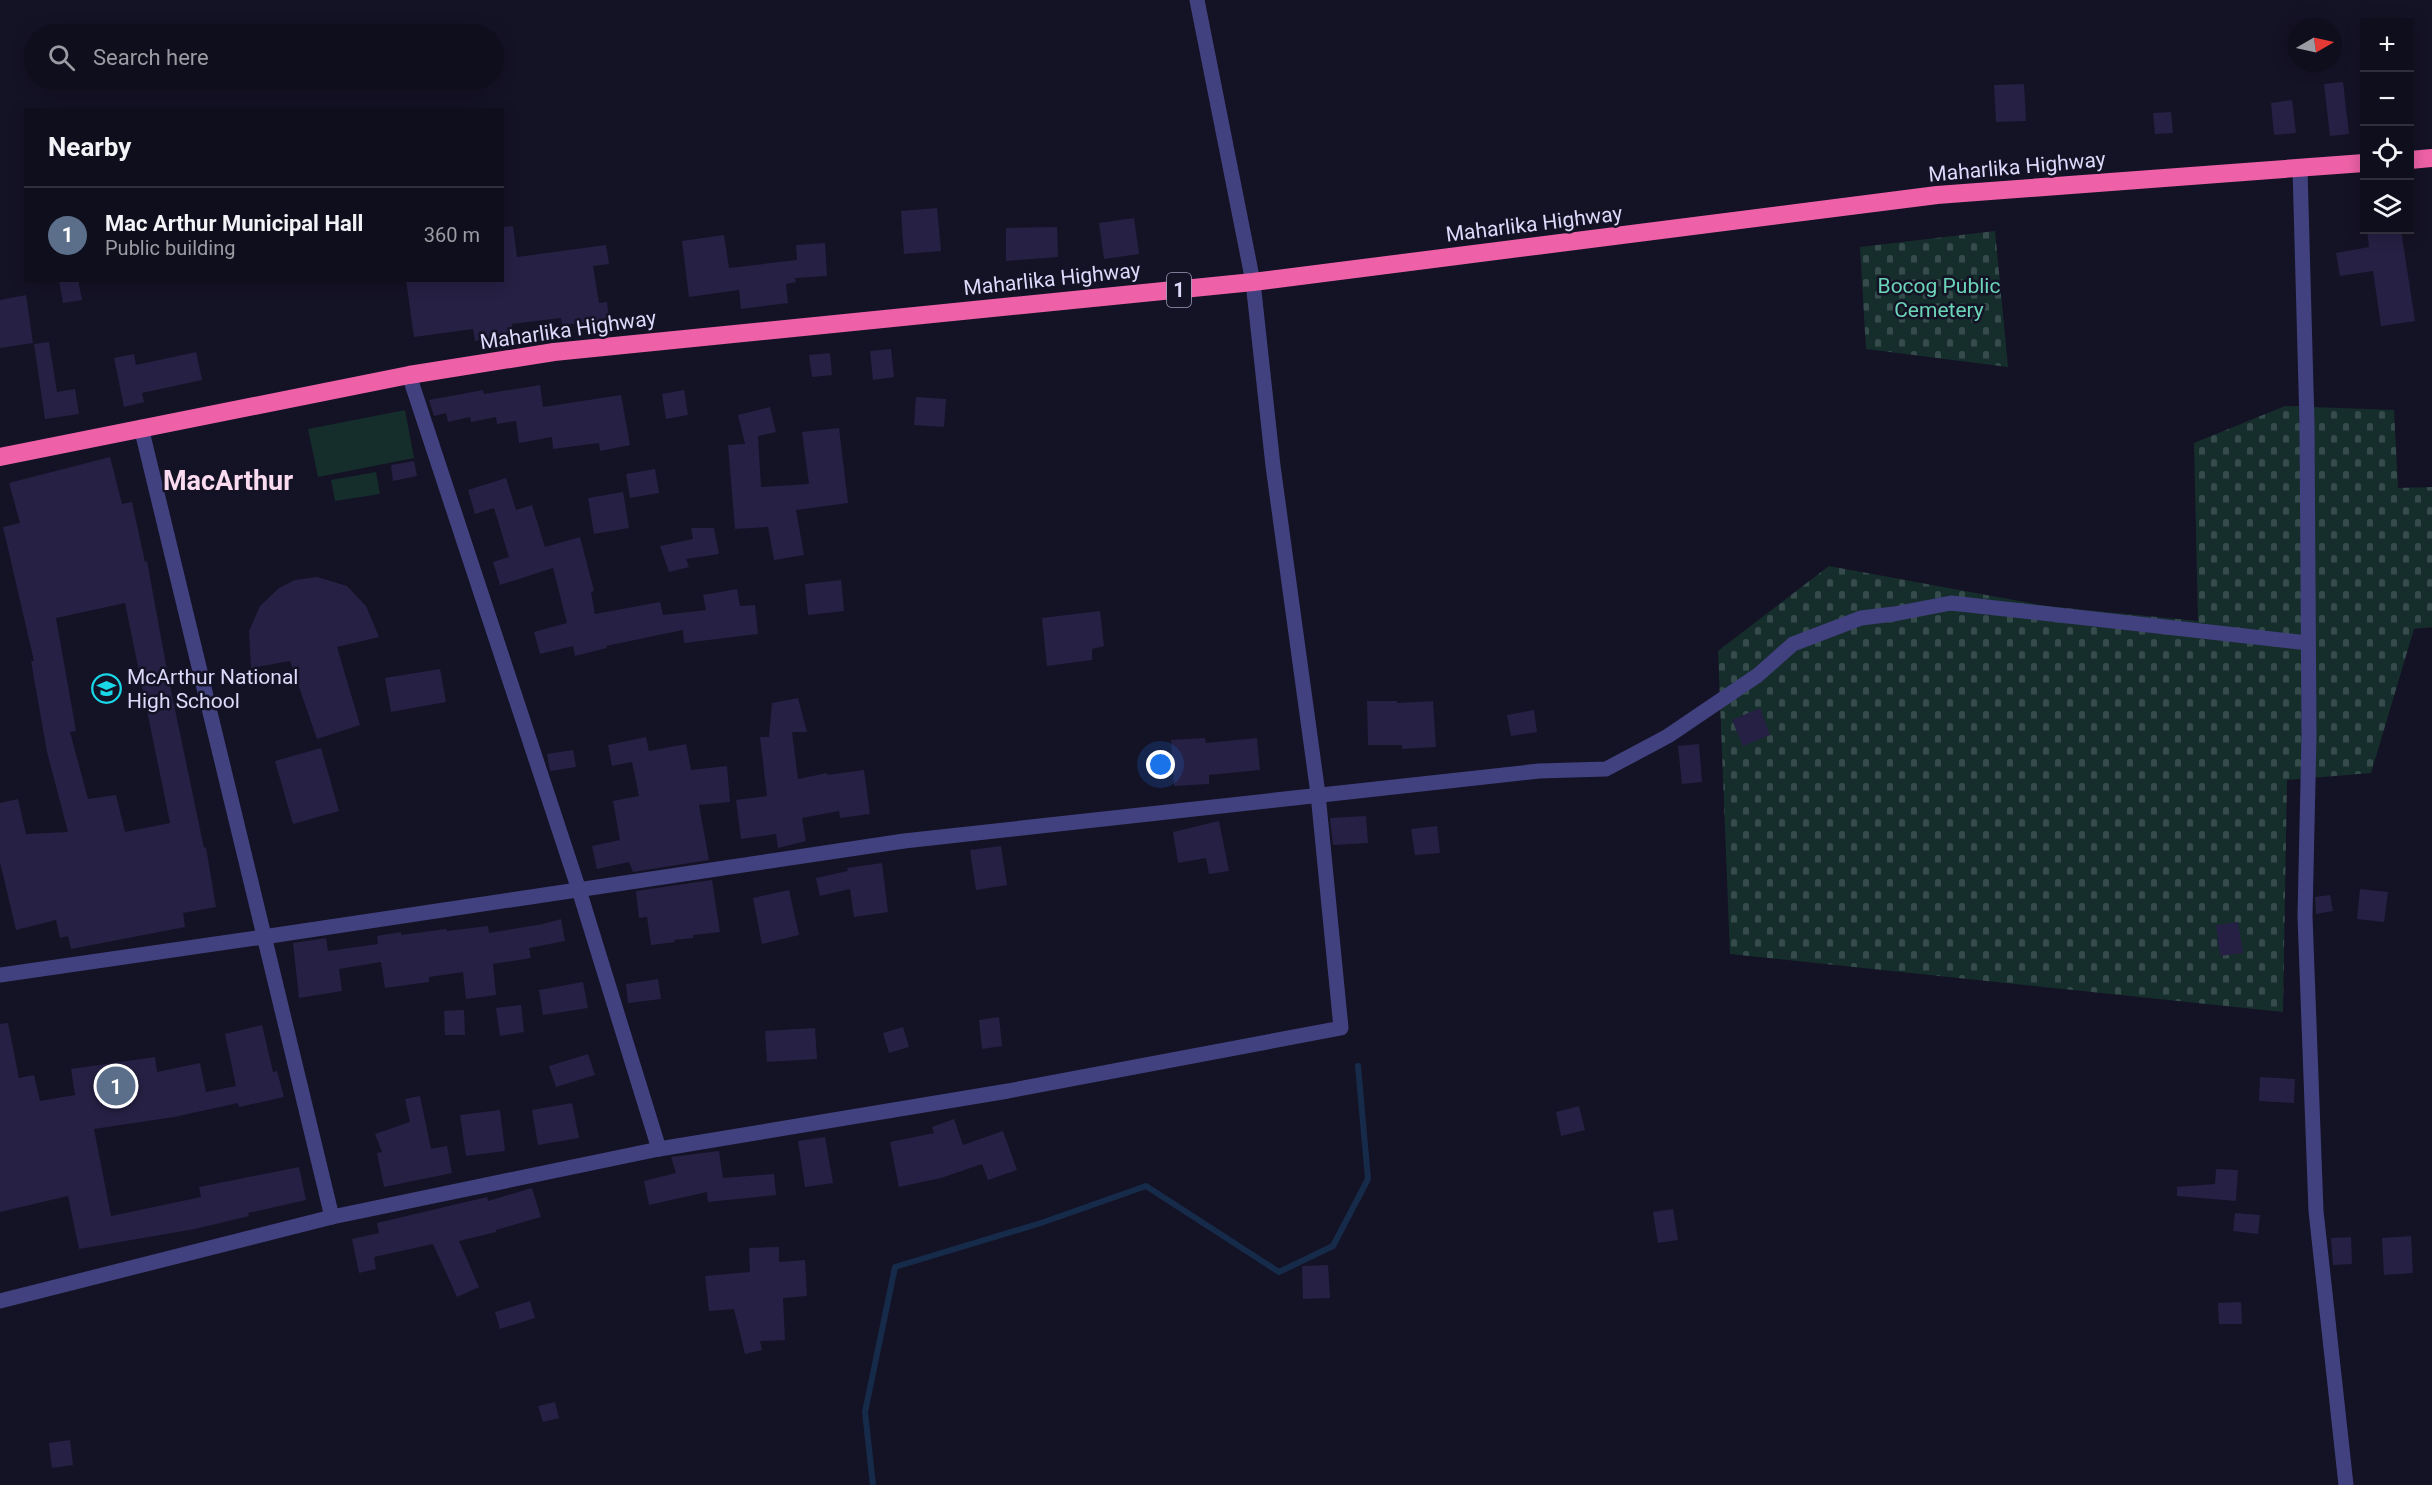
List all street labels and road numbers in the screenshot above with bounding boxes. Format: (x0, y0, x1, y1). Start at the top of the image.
street label: Maharlika Highway (1927, 147, 2107, 187)
street label: Maharlika Highway (1444, 201, 1624, 247)
street label: Maharlika Highway (962, 258, 1142, 300)
road number: 1 (1167, 273, 1191, 307)
street label: Maharlika Highway (478, 306, 658, 354)

